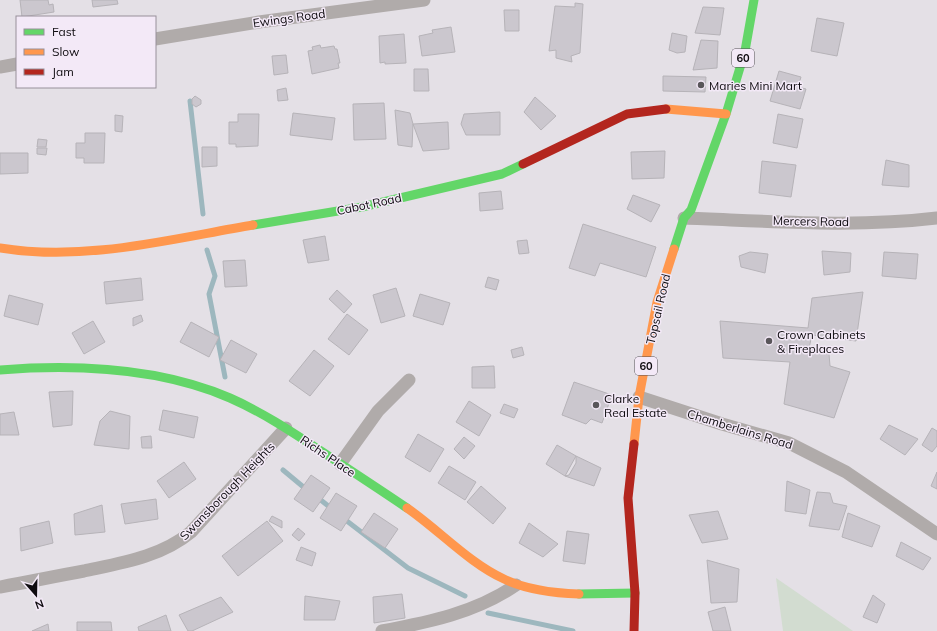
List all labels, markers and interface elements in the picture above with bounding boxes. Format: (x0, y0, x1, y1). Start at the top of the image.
street label: Ewings Road (252, 5, 326, 31)
legend (16, 16, 156, 88)
text: Fast (52, 24, 76, 39)
text: Slow (52, 44, 80, 59)
road number: 60 (732, 49, 754, 67)
text: Jam (52, 64, 74, 79)
place label: Maries Mini Mart (709, 78, 802, 93)
marker: Maries Mini Mart (696, 80, 706, 90)
street label: Cabot Road (335, 190, 403, 218)
street label: Mercers Road (773, 213, 849, 229)
street label: Topsail Road (643, 272, 673, 346)
place label: Crown Cabinets & Fireplaces (777, 327, 866, 356)
marker: Crown Cabinets & Fireplaces (764, 336, 774, 346)
road number: 60 (635, 357, 657, 375)
place label: Clarke Real Estate (604, 391, 667, 420)
marker: Clarke Real Estate (591, 400, 601, 410)
street label: Chamberlains Road (685, 406, 795, 452)
street label: Richs Place (298, 432, 358, 480)
street label: Swansborough Heights (176, 439, 278, 543)
north arrow (16, 575, 56, 615)
text: N (33, 596, 46, 612)

